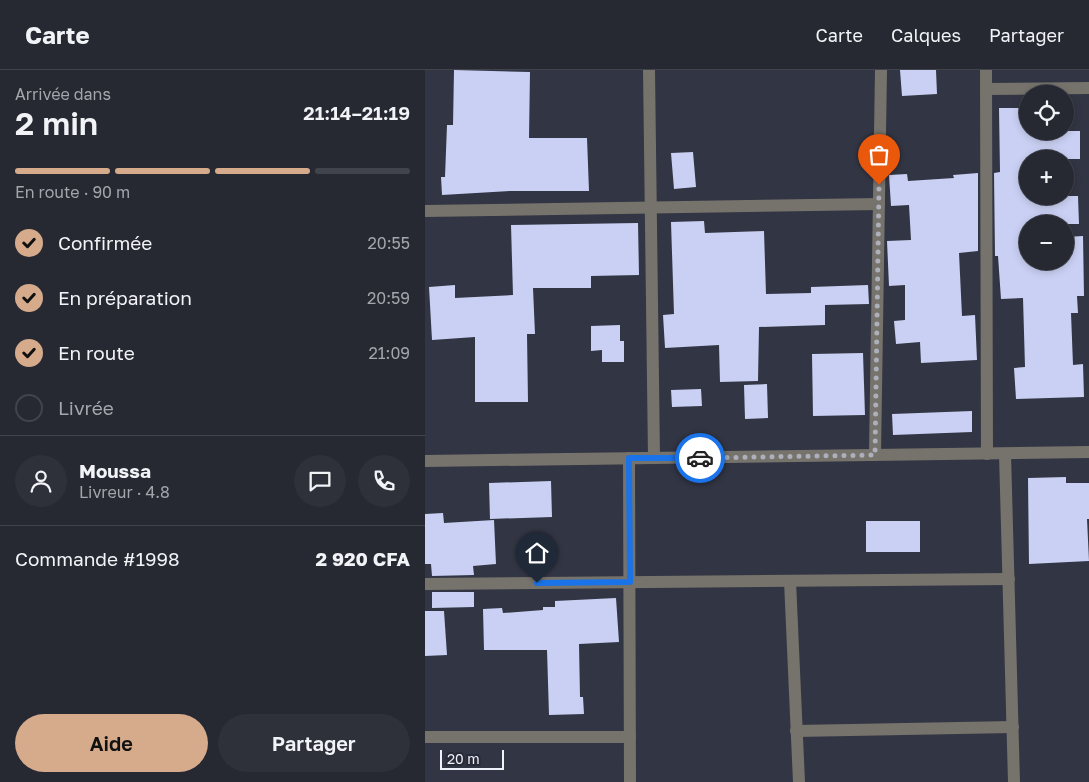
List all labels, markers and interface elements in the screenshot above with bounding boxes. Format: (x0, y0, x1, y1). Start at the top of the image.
text: Carte (25, 20, 90, 49)
text: Carte (816, 24, 863, 46)
text: Calques (891, 24, 961, 46)
text: Partager (989, 24, 1064, 46)
text: Arrivée dans (15, 84, 111, 104)
map controls (1019, 85, 1074, 270)
button: locate (1019, 85, 1074, 140)
text: 21:14–21:19 (303, 101, 410, 124)
text: 2 min (15, 104, 98, 142)
pin (858, 134, 900, 185)
icon: bag (865, 141, 893, 169)
button: + (1019, 150, 1074, 205)
text: En route · 90 m (15, 182, 130, 202)
button: − (1019, 215, 1074, 270)
icon: check (15, 229, 43, 257)
text: Confirmée (58, 231, 152, 254)
text: 20:55 (367, 233, 410, 253)
icon: check (15, 284, 43, 312)
text: En préparation (58, 286, 192, 309)
text: 20:59 (367, 288, 410, 308)
icon: check (15, 339, 43, 367)
text: En route (58, 341, 135, 364)
text: 21:09 (369, 343, 410, 363)
text: Livrée (58, 396, 114, 419)
courier (675, 433, 725, 483)
icon: car (686, 444, 714, 472)
button: person (15, 455, 67, 507)
button: chat (294, 455, 346, 507)
button: phone (358, 455, 410, 507)
text: Moussa (79, 459, 151, 482)
text: Livreur · 4.8 (79, 482, 170, 502)
pin (516, 532, 558, 583)
icon: home (523, 539, 551, 567)
text: Commande #1998 (15, 547, 180, 570)
text: 2 920 CFA (316, 547, 410, 570)
button: Aide (15, 714, 208, 772)
button: Partager (218, 714, 410, 772)
scale bar (440, 747, 504, 770)
text: 20 m (447, 750, 480, 767)

